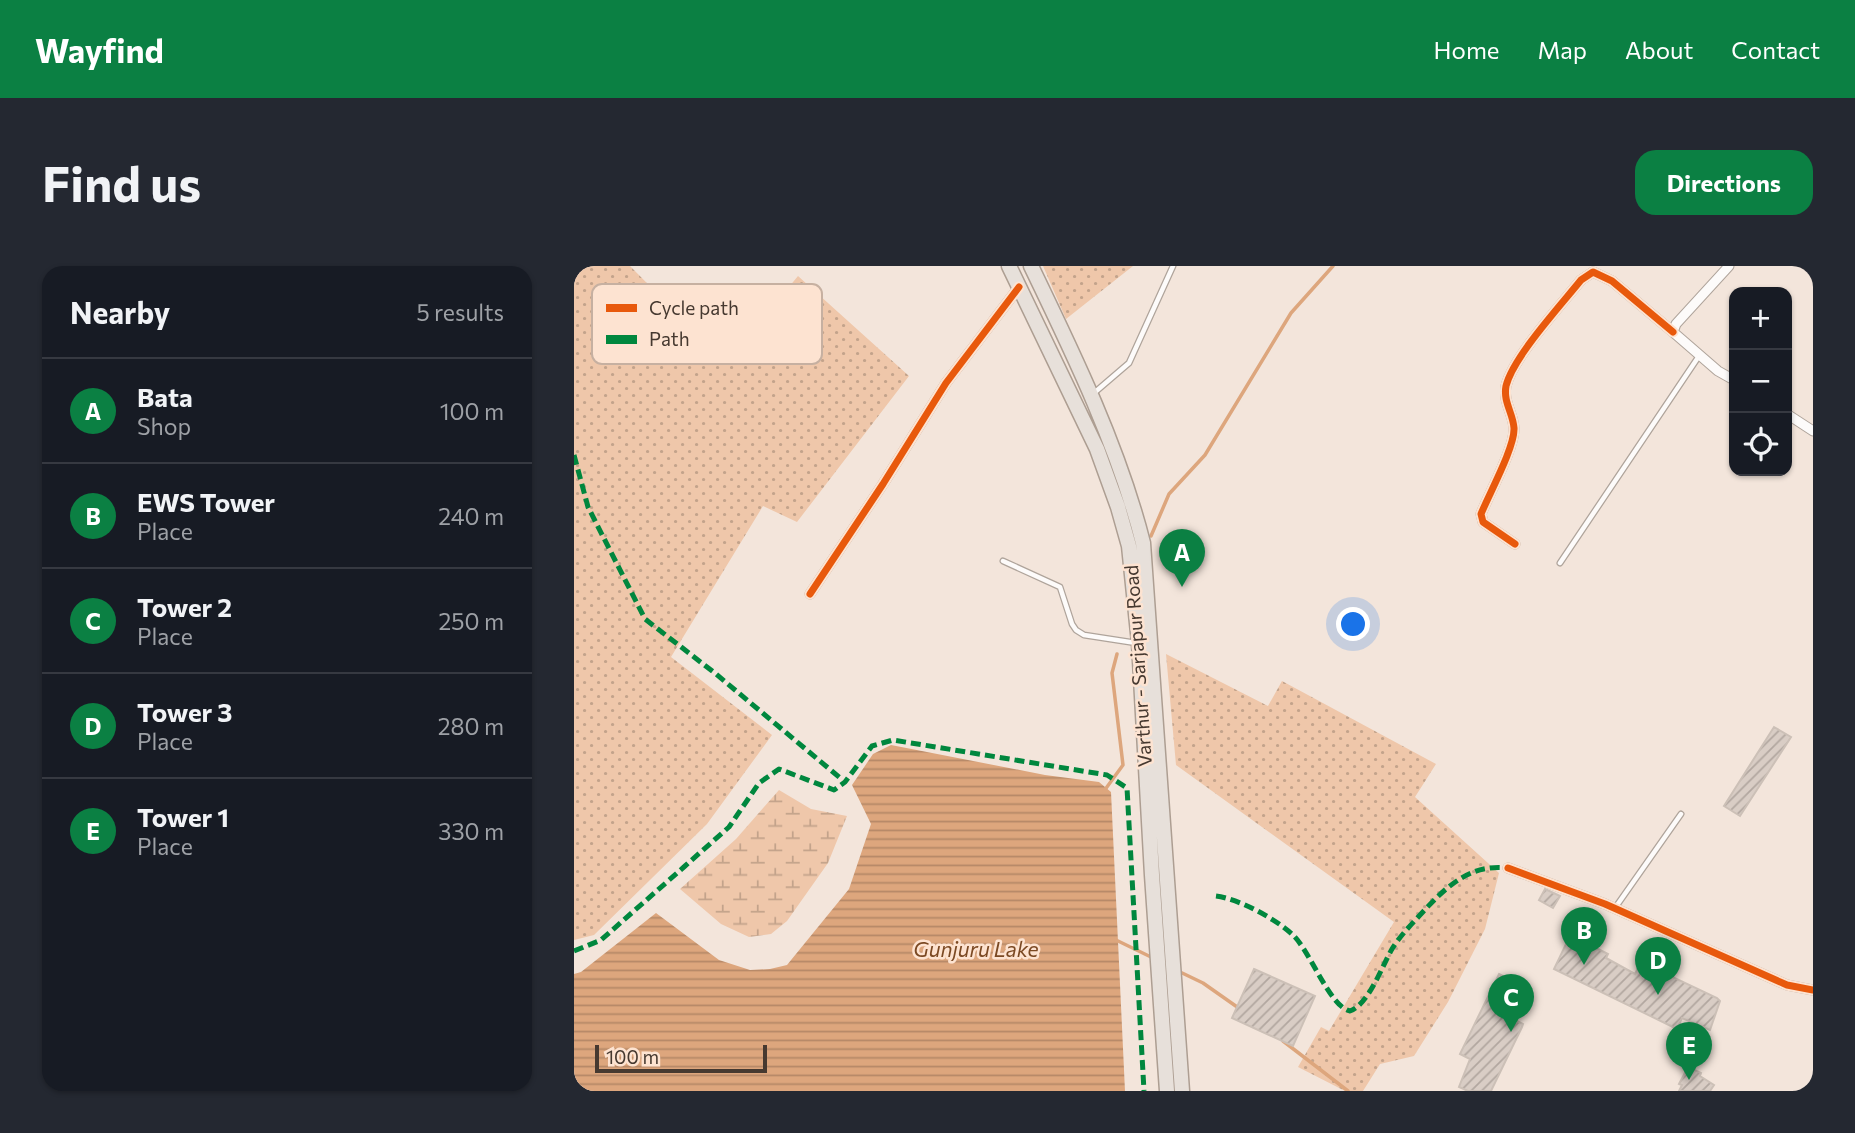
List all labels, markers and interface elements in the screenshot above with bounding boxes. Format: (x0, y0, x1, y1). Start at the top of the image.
text: Wayfind (35, 29, 164, 70)
text: Home (1434, 35, 1500, 64)
text: Map (1538, 35, 1587, 64)
text: About (1625, 35, 1693, 64)
text: Contact (1731, 35, 1820, 64)
button: Directions (1635, 150, 1813, 215)
text: Find us (42, 152, 201, 212)
legend (592, 284, 822, 364)
map controls (1729, 287, 1792, 476)
button: + (1729, 287, 1792, 350)
text: Nearby (70, 293, 170, 330)
text: Cycle path (649, 296, 739, 319)
text: 5 results (416, 298, 504, 326)
text: Path (649, 327, 690, 350)
button: − (1729, 350, 1792, 413)
text: Bata (137, 381, 193, 412)
text: A (85, 397, 101, 425)
text: 100 m (440, 397, 504, 425)
text: Shop (137, 412, 191, 440)
button: locate (1729, 413, 1792, 476)
text: EWS Tower (137, 486, 275, 517)
text: B (85, 502, 101, 530)
text: 240 m (438, 502, 504, 530)
text: Place (137, 517, 193, 545)
pin: A (1159, 529, 1205, 587)
street label: Varthur - Sarjapur Road (1119, 564, 1156, 768)
text: Tower 2 (137, 591, 232, 622)
text: C (85, 607, 101, 635)
text: 250 m (439, 607, 504, 635)
your location (1336, 607, 1370, 641)
text: Place (137, 622, 193, 650)
text: Tower 3 (137, 696, 232, 727)
text: D (85, 712, 101, 740)
text: 280 m (438, 712, 504, 740)
text: Place (137, 727, 193, 755)
text: Tower 1 (137, 801, 229, 832)
text: E (86, 817, 100, 845)
text: 330 m (438, 817, 504, 845)
text: Place (137, 832, 193, 860)
pin: B (1561, 907, 1607, 965)
water label: Gunjuru Lake (913, 936, 1039, 961)
pin: D (1635, 937, 1681, 995)
pin: C (1488, 974, 1534, 1032)
pin: E (1666, 1022, 1712, 1080)
scale bar (595, 1042, 766, 1074)
text: 100 m (606, 1045, 659, 1068)

